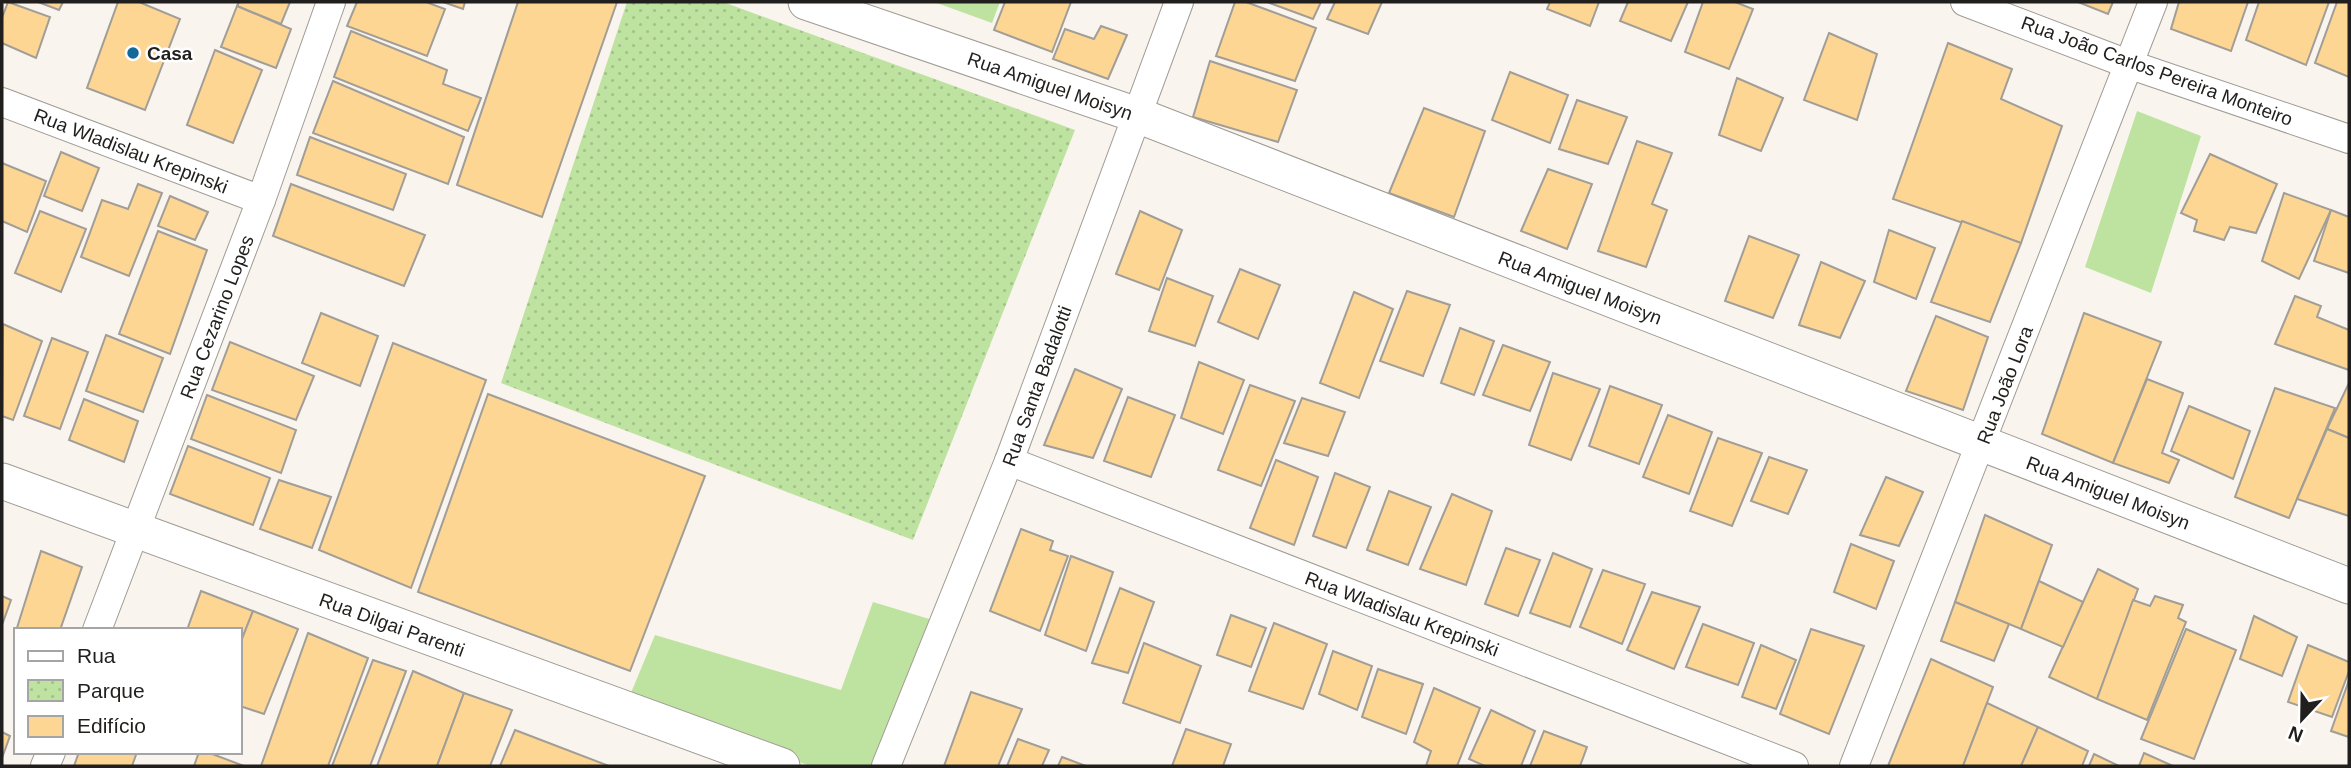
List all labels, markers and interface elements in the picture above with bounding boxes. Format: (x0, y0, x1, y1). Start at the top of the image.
street label: Rua João Carlos Pereira Monteiro (2018, 12, 2296, 130)
place label: Casa (147, 43, 193, 64)
marker: Casa (125, 45, 141, 61)
street label: Rua Amiguel Moisyn (965, 48, 1135, 124)
street label: Rua Wladislau Krepinski (31, 104, 231, 198)
street label: Rua Cezarino Lopes (176, 232, 258, 402)
street label: Rua Amiguel Moisyn (1495, 247, 1665, 329)
street label: Rua Santa Badalotti (998, 303, 1076, 469)
street label: Rua João Lora (1973, 323, 2037, 447)
street label: Rua Amiguel Moisyn (2023, 452, 2193, 534)
street label: Rua Wladislau Krepinski (1302, 567, 1502, 661)
street label: Rua Dilgai Parenti (316, 589, 468, 661)
legend (14, 628, 242, 754)
text: Rua (77, 644, 116, 667)
text: Parque (77, 679, 145, 702)
north arrow (2267, 684, 2337, 754)
text: Edifício (77, 714, 146, 737)
text: N (2286, 722, 2306, 747)

